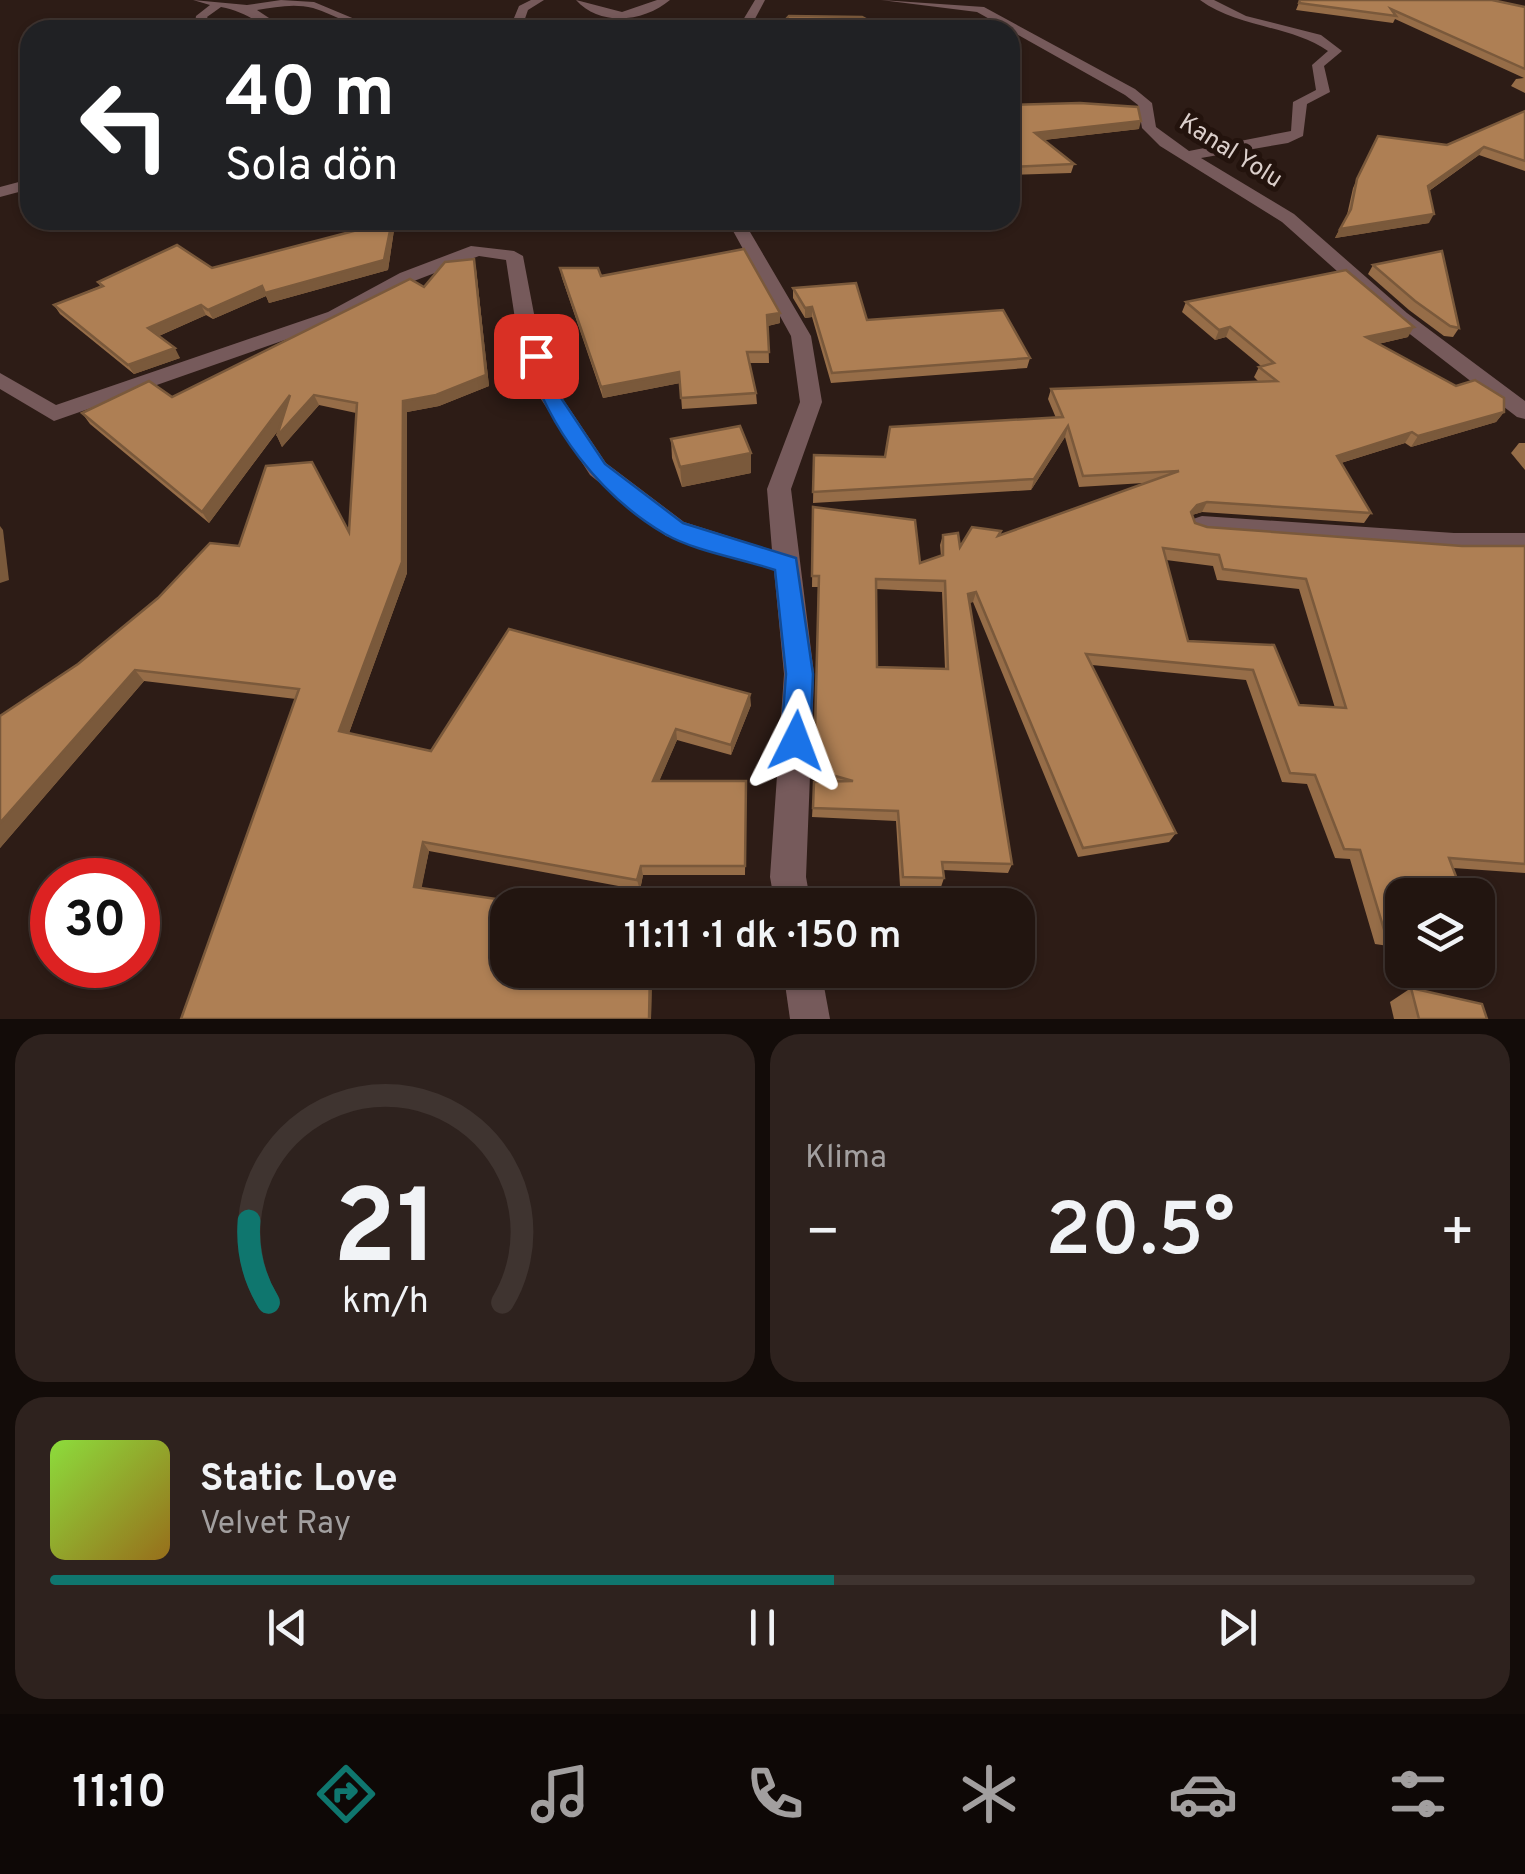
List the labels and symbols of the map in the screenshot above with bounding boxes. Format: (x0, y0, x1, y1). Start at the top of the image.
street label: Kanal Yolu (1172, 108, 1288, 196)
pin (494, 314, 579, 399)
position arrow (744, 689, 848, 793)
speed limit sign: 30 (30, 858, 160, 988)

